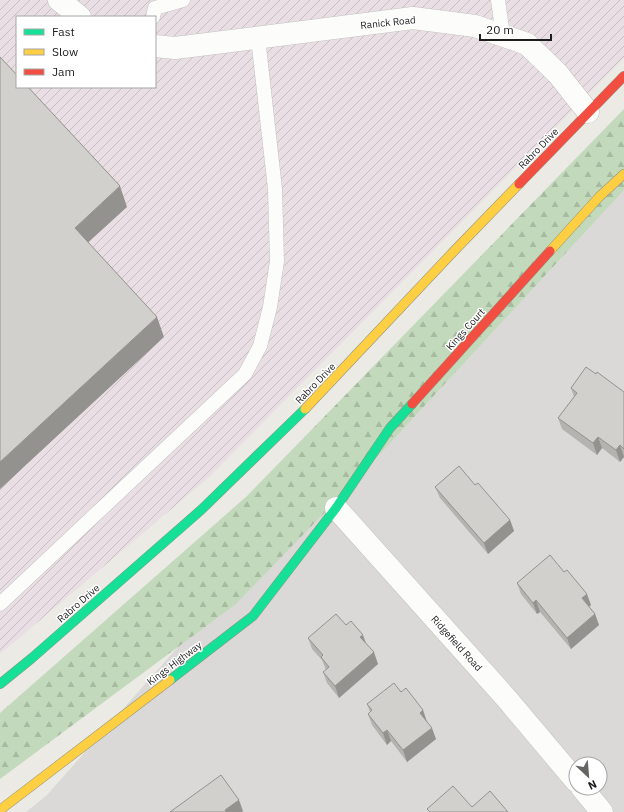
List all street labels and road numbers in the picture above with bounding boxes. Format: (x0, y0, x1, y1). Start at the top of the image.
street label: Ranick Road (360, 13, 416, 32)
street label: Rabro Drive (516, 125, 562, 172)
street label: Kings Court (443, 305, 488, 353)
street label: Rabro Drive (293, 360, 339, 407)
street label: Rabro Drive (54, 581, 103, 625)
street label: Ridgefield Road (428, 613, 485, 674)
street label: Kings Highway (144, 639, 204, 688)

